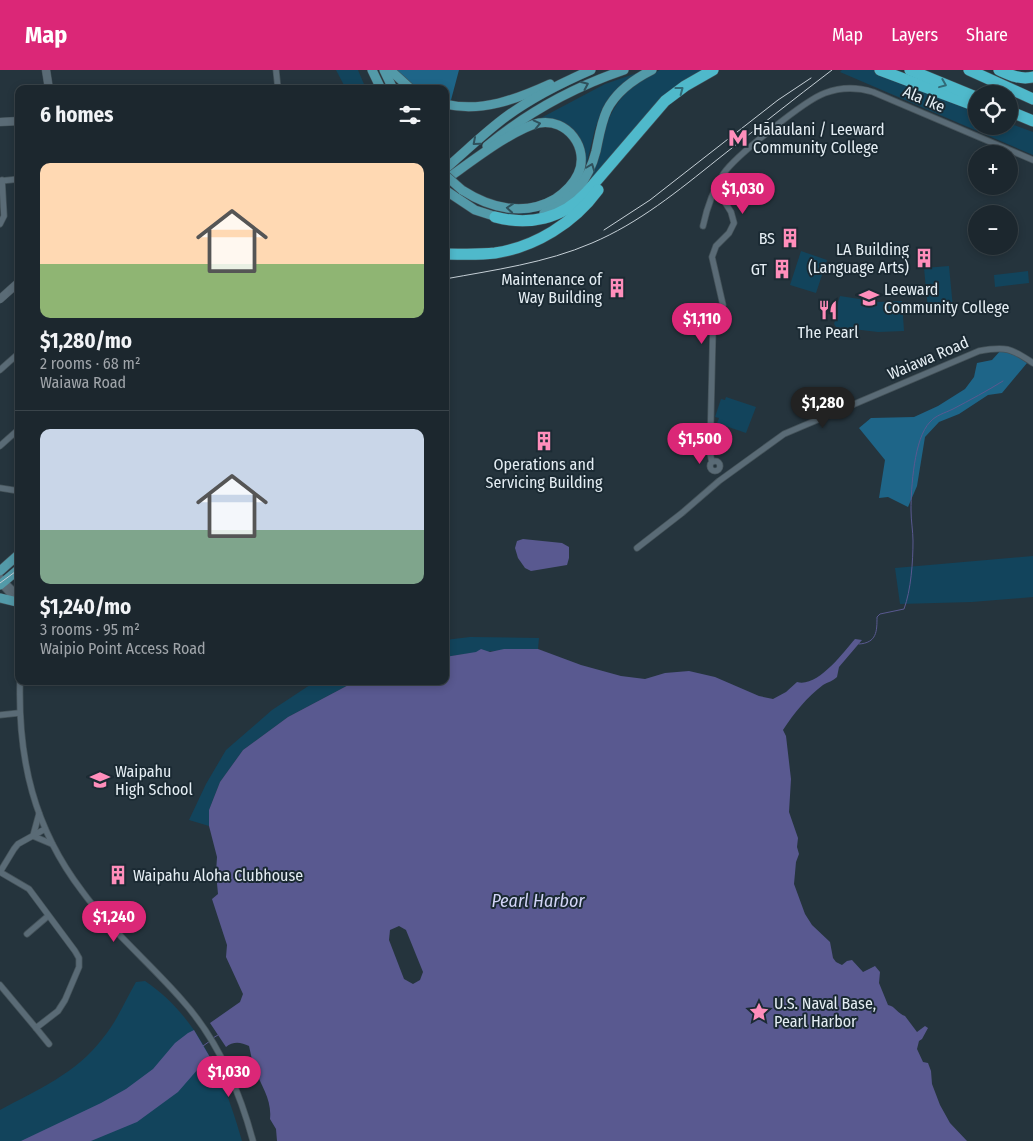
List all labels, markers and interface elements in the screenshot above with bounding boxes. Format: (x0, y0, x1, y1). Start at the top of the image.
text: Map (25, 21, 67, 49)
text: Map (832, 24, 863, 46)
text: Layers (891, 24, 938, 46)
text: Share (966, 24, 1008, 46)
one-way arrow (938, 77, 947, 88)
one-way arrow (580, 81, 589, 92)
street label: Ala Ike (900, 82, 948, 116)
map controls (968, 85, 1018, 255)
button: locate (968, 85, 1018, 135)
one-way arrow (674, 87, 684, 96)
icon: filters (396, 101, 424, 129)
text: 6 homes (40, 102, 113, 128)
one-way arrow (533, 119, 542, 130)
place label: Hālaulani / Leeward Community College (753, 120, 885, 157)
metro station icon: Hālaulani / Leeward Community College (727, 127, 749, 149)
one-way arrow (473, 136, 482, 145)
button: + (968, 145, 1018, 195)
one-way arrow (585, 163, 595, 171)
pin: $1,030 (702, 172, 784, 215)
text: $1,030 (722, 179, 764, 198)
icon: home (187, 196, 277, 286)
one-way arrow (505, 203, 513, 214)
button: − (968, 205, 1018, 255)
building icon: BS (779, 227, 801, 249)
place label: BS (759, 229, 775, 248)
place label: LA Building (Language Arts) (808, 240, 909, 277)
building icon: LA Building (Language Arts) (913, 247, 935, 269)
building icon: GT (771, 258, 793, 280)
place label: GT (751, 260, 768, 279)
place label: Maintenance of Way Building (501, 270, 603, 307)
building icon: Maintenance of Way Building (606, 277, 628, 299)
place label: Leeward Community College (884, 280, 1010, 317)
school or university icon: Leeward Community College (858, 287, 880, 309)
restaurant icon: The Pearl (817, 299, 839, 321)
pin: $1,110 (661, 302, 743, 345)
text: $1,110 (683, 309, 721, 328)
place label: The Pearl (798, 323, 858, 342)
text: $1,280/mo (40, 328, 132, 354)
street label: Waiawa Road (885, 332, 971, 384)
text: 2 rooms · 68 m² (40, 354, 141, 373)
text: Waiawa Road (40, 373, 126, 392)
pin: $1,280 (782, 386, 864, 429)
text: $1,280 (802, 393, 844, 412)
pin: $1,500 (659, 422, 741, 465)
text: $1,500 (678, 429, 722, 448)
building icon: Operations and Servicing Building (533, 430, 555, 452)
place label: Operations and Servicing Building (485, 455, 603, 492)
icon: home (187, 461, 277, 551)
text: $1,240/mo (40, 594, 131, 620)
text: 3 rooms · 95 m² (40, 620, 140, 639)
text: Waipio Point Access Road (40, 639, 206, 658)
place label: Waipahu High School (115, 762, 193, 799)
school or university icon: Waipahu High School (89, 769, 111, 791)
building icon: Waipahu Aloha Clubhouse (107, 864, 129, 886)
place label: Waipahu Aloha Clubhouse (133, 866, 303, 885)
water label: Pearl Harbor (491, 890, 585, 912)
pin: $1,240 (73, 900, 155, 943)
text: $1,240 (93, 907, 135, 926)
place label: U.S. Naval Base, Pearl Harbor (774, 994, 876, 1031)
place icon: U.S. Naval Base, Pearl Harbor (748, 1001, 770, 1023)
pin: $1,030 (188, 1056, 270, 1098)
text: $1,030 (208, 1062, 250, 1081)

